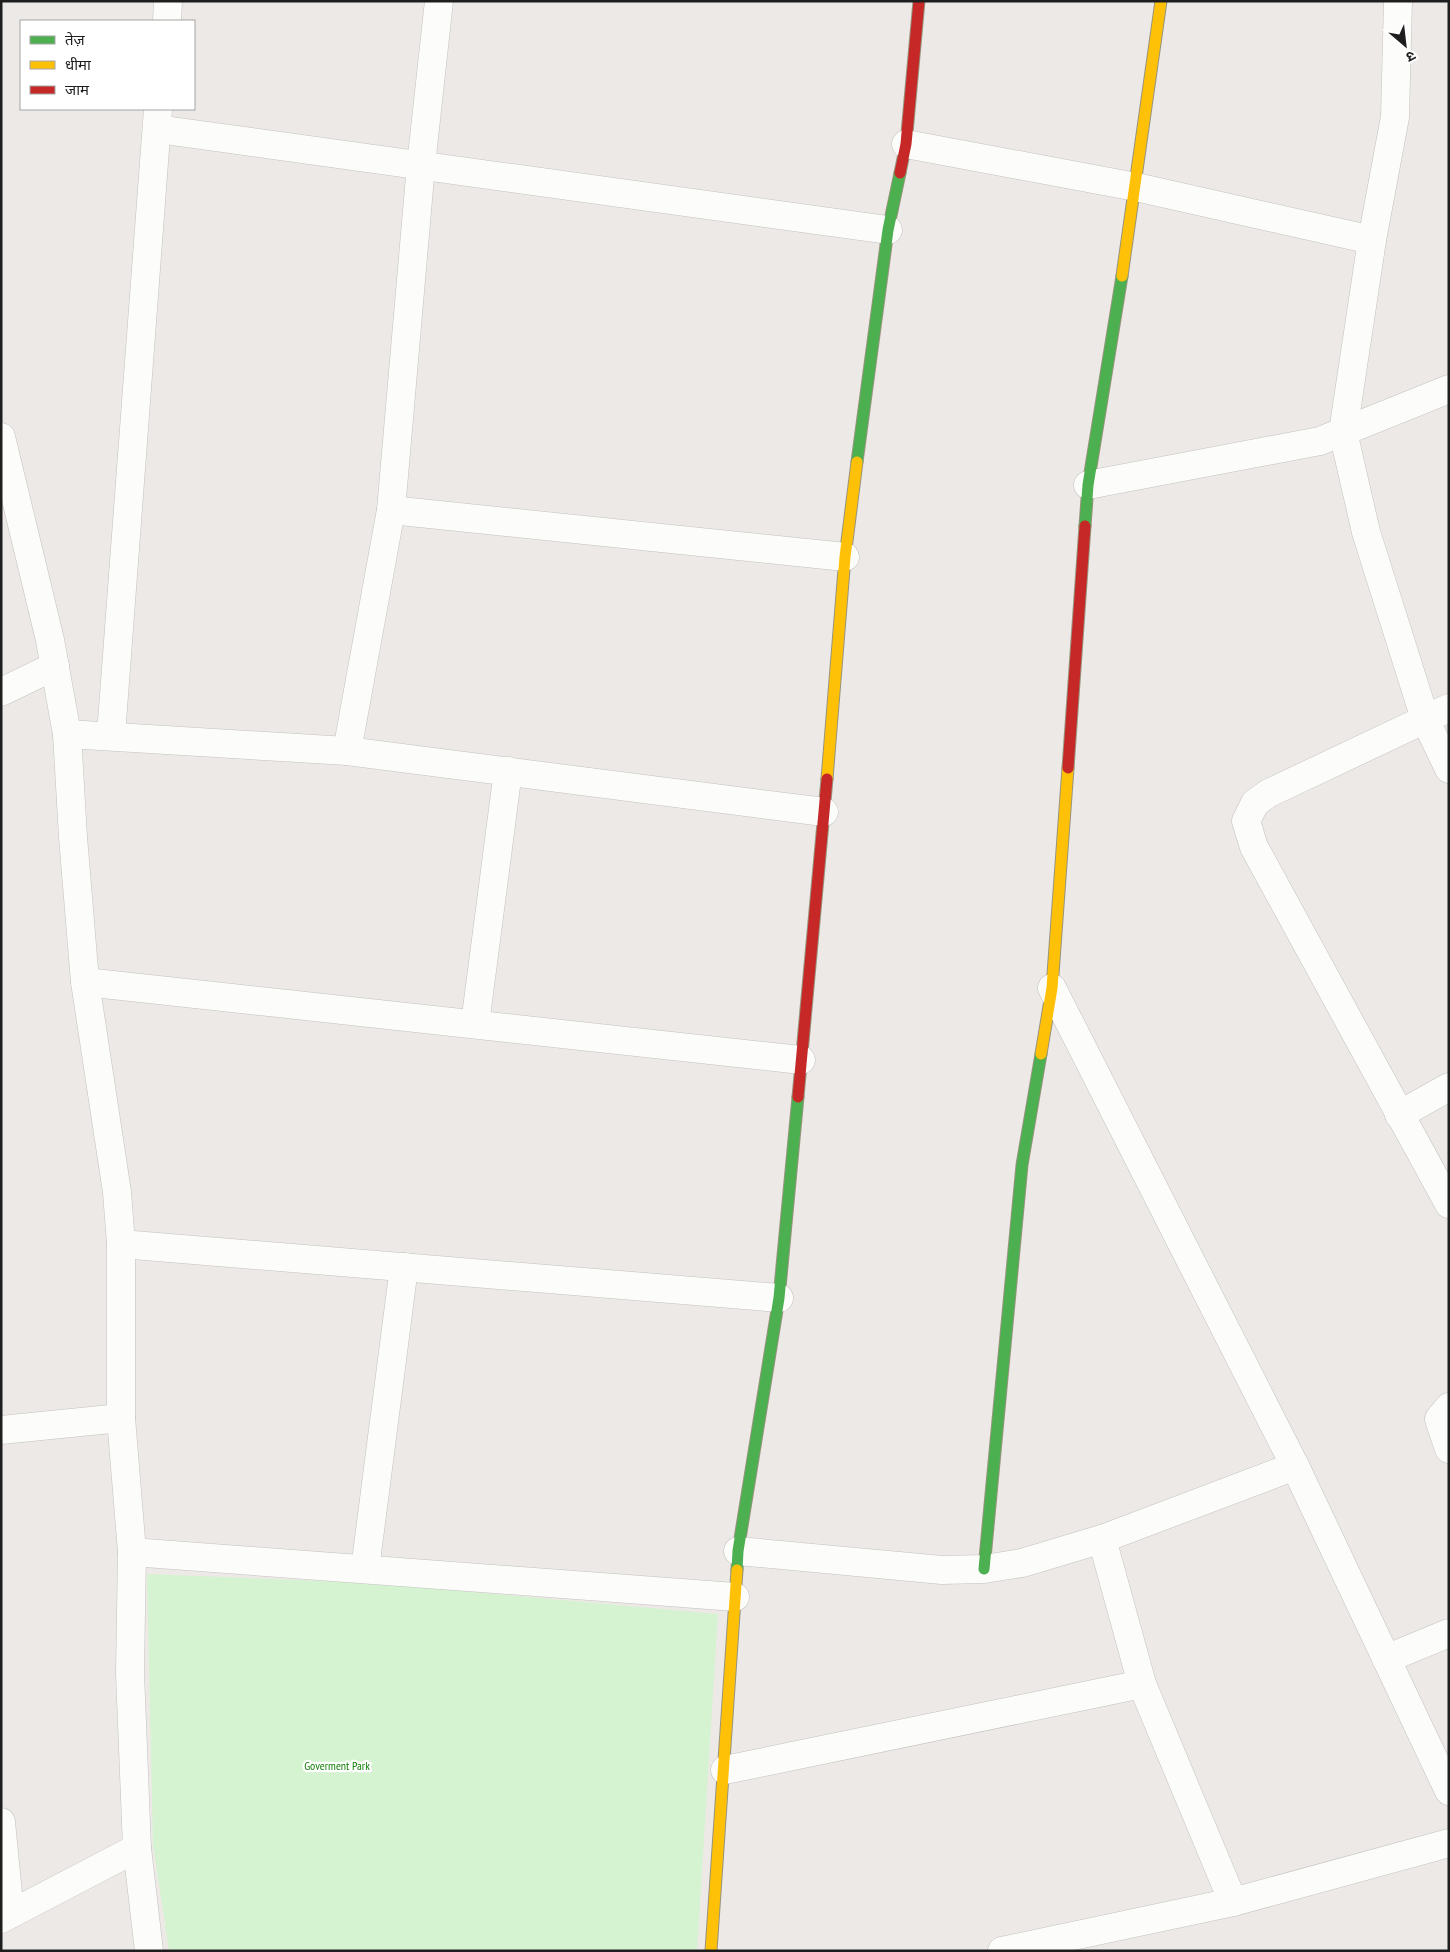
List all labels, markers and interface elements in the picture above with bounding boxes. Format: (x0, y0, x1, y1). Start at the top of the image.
legend (20, 20, 195, 110)
north arrow (1380, 20, 1430, 70)
text: तेज़ (65, 30, 86, 49)
text: उ (1403, 47, 1419, 67)
text: धीमा (65, 55, 92, 74)
text: जाम (65, 80, 90, 99)
park label: Goverment Park (304, 1758, 370, 1773)

